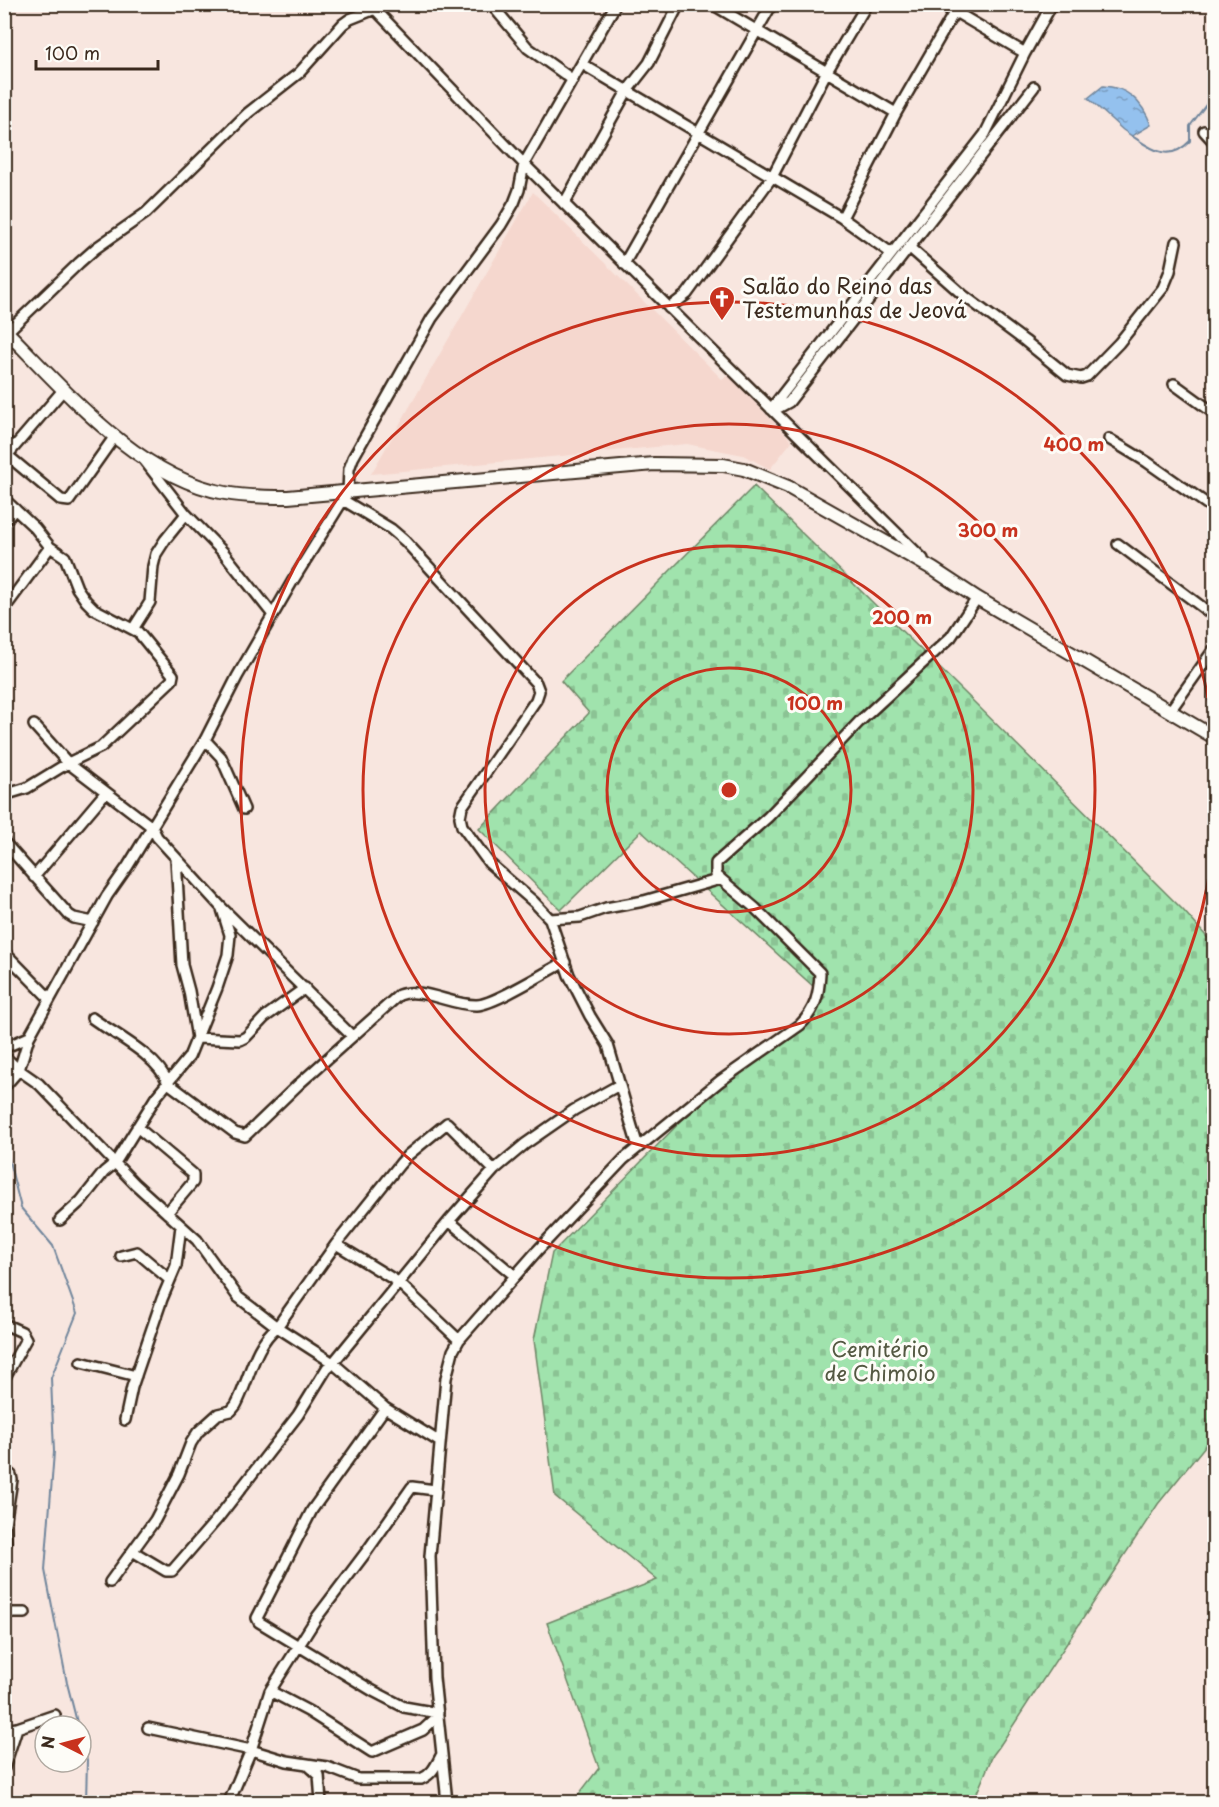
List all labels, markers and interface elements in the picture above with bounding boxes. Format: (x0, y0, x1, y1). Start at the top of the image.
scale bar (36, 33, 158, 71)
text: 100 m (45, 39, 100, 66)
place label: Salão do Reino das Testemunhas de Jeová (742, 269, 967, 325)
church icon: Salão do Reino das Testemunhas de Jeová (707, 284, 737, 322)
text: 400 m (1044, 430, 1104, 457)
text: 300 m (958, 516, 1018, 543)
text: 200 m (872, 603, 932, 630)
text: 100 m (787, 689, 843, 716)
centre of rings (719, 780, 739, 800)
park label: Cemitério de Chimoio (824, 1332, 936, 1388)
north arrow (33, 1714, 93, 1774)
text: N (34, 1735, 60, 1750)

